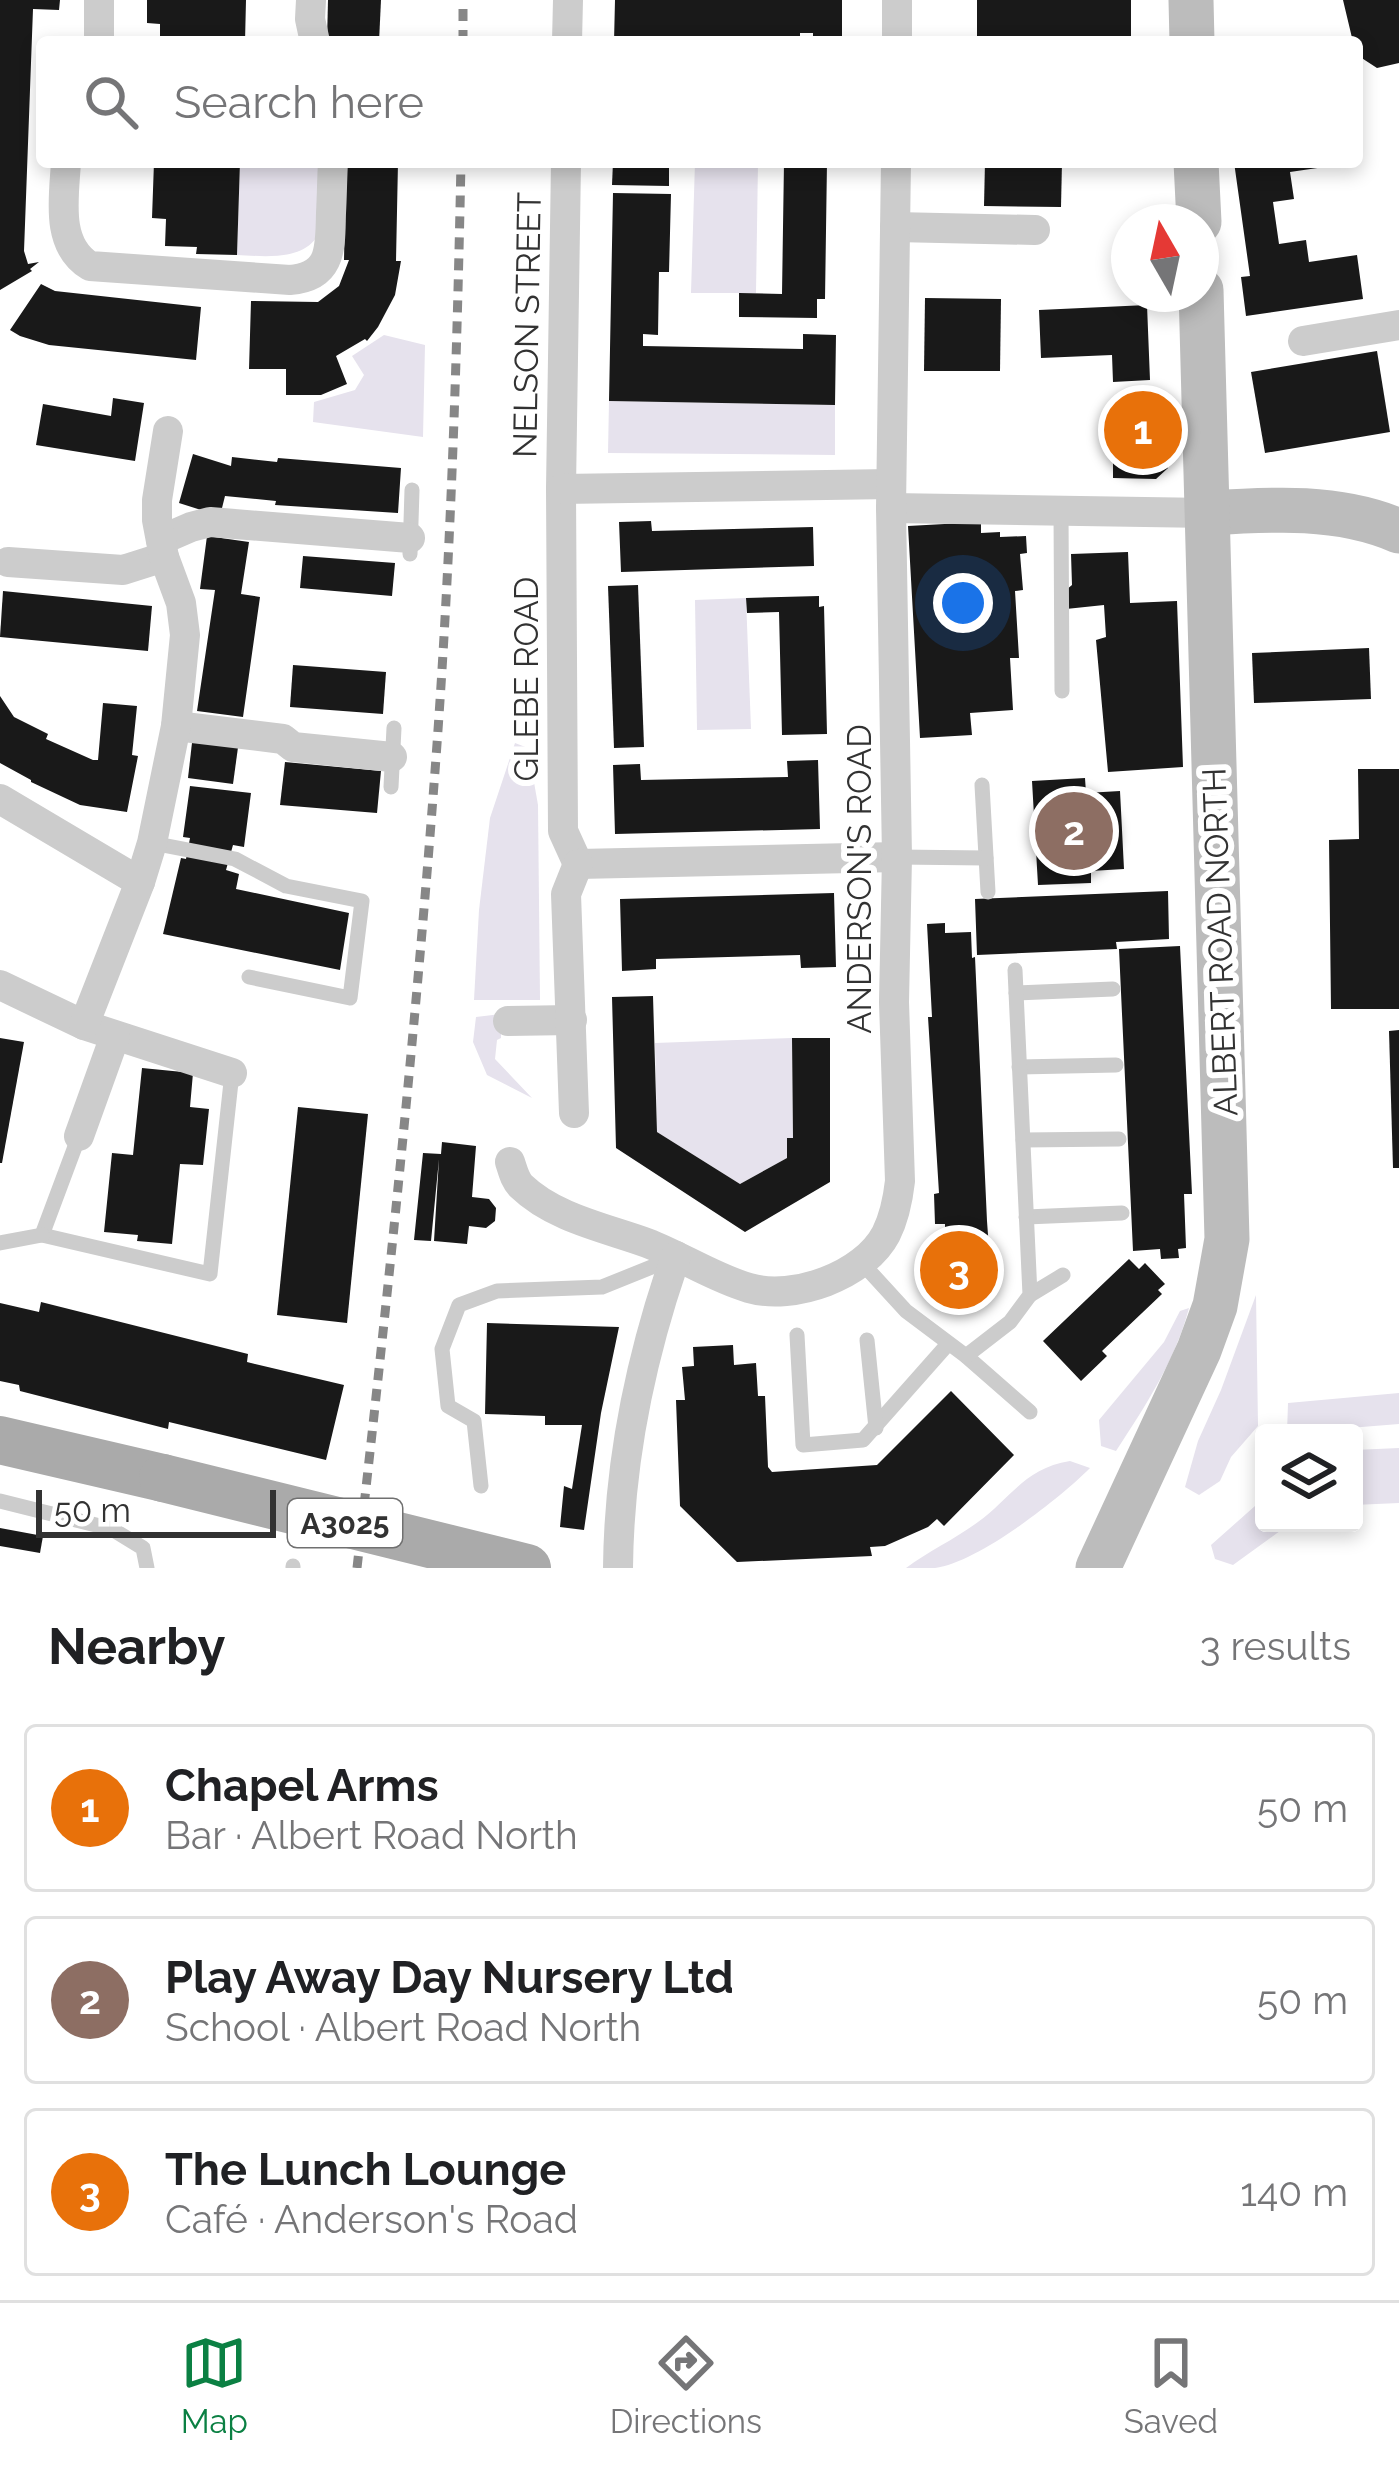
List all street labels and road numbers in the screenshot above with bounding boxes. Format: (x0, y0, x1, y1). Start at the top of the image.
street label: NELSON STREET (505, 192, 549, 458)
street label: GLEBE ROAD (507, 577, 546, 781)
street label: ANDERSON'S ROAD (840, 724, 879, 1034)
street label: ALBERT ROAD NORTH (1194, 767, 1246, 1117)
road number: A3025 (288, 1499, 402, 1547)

